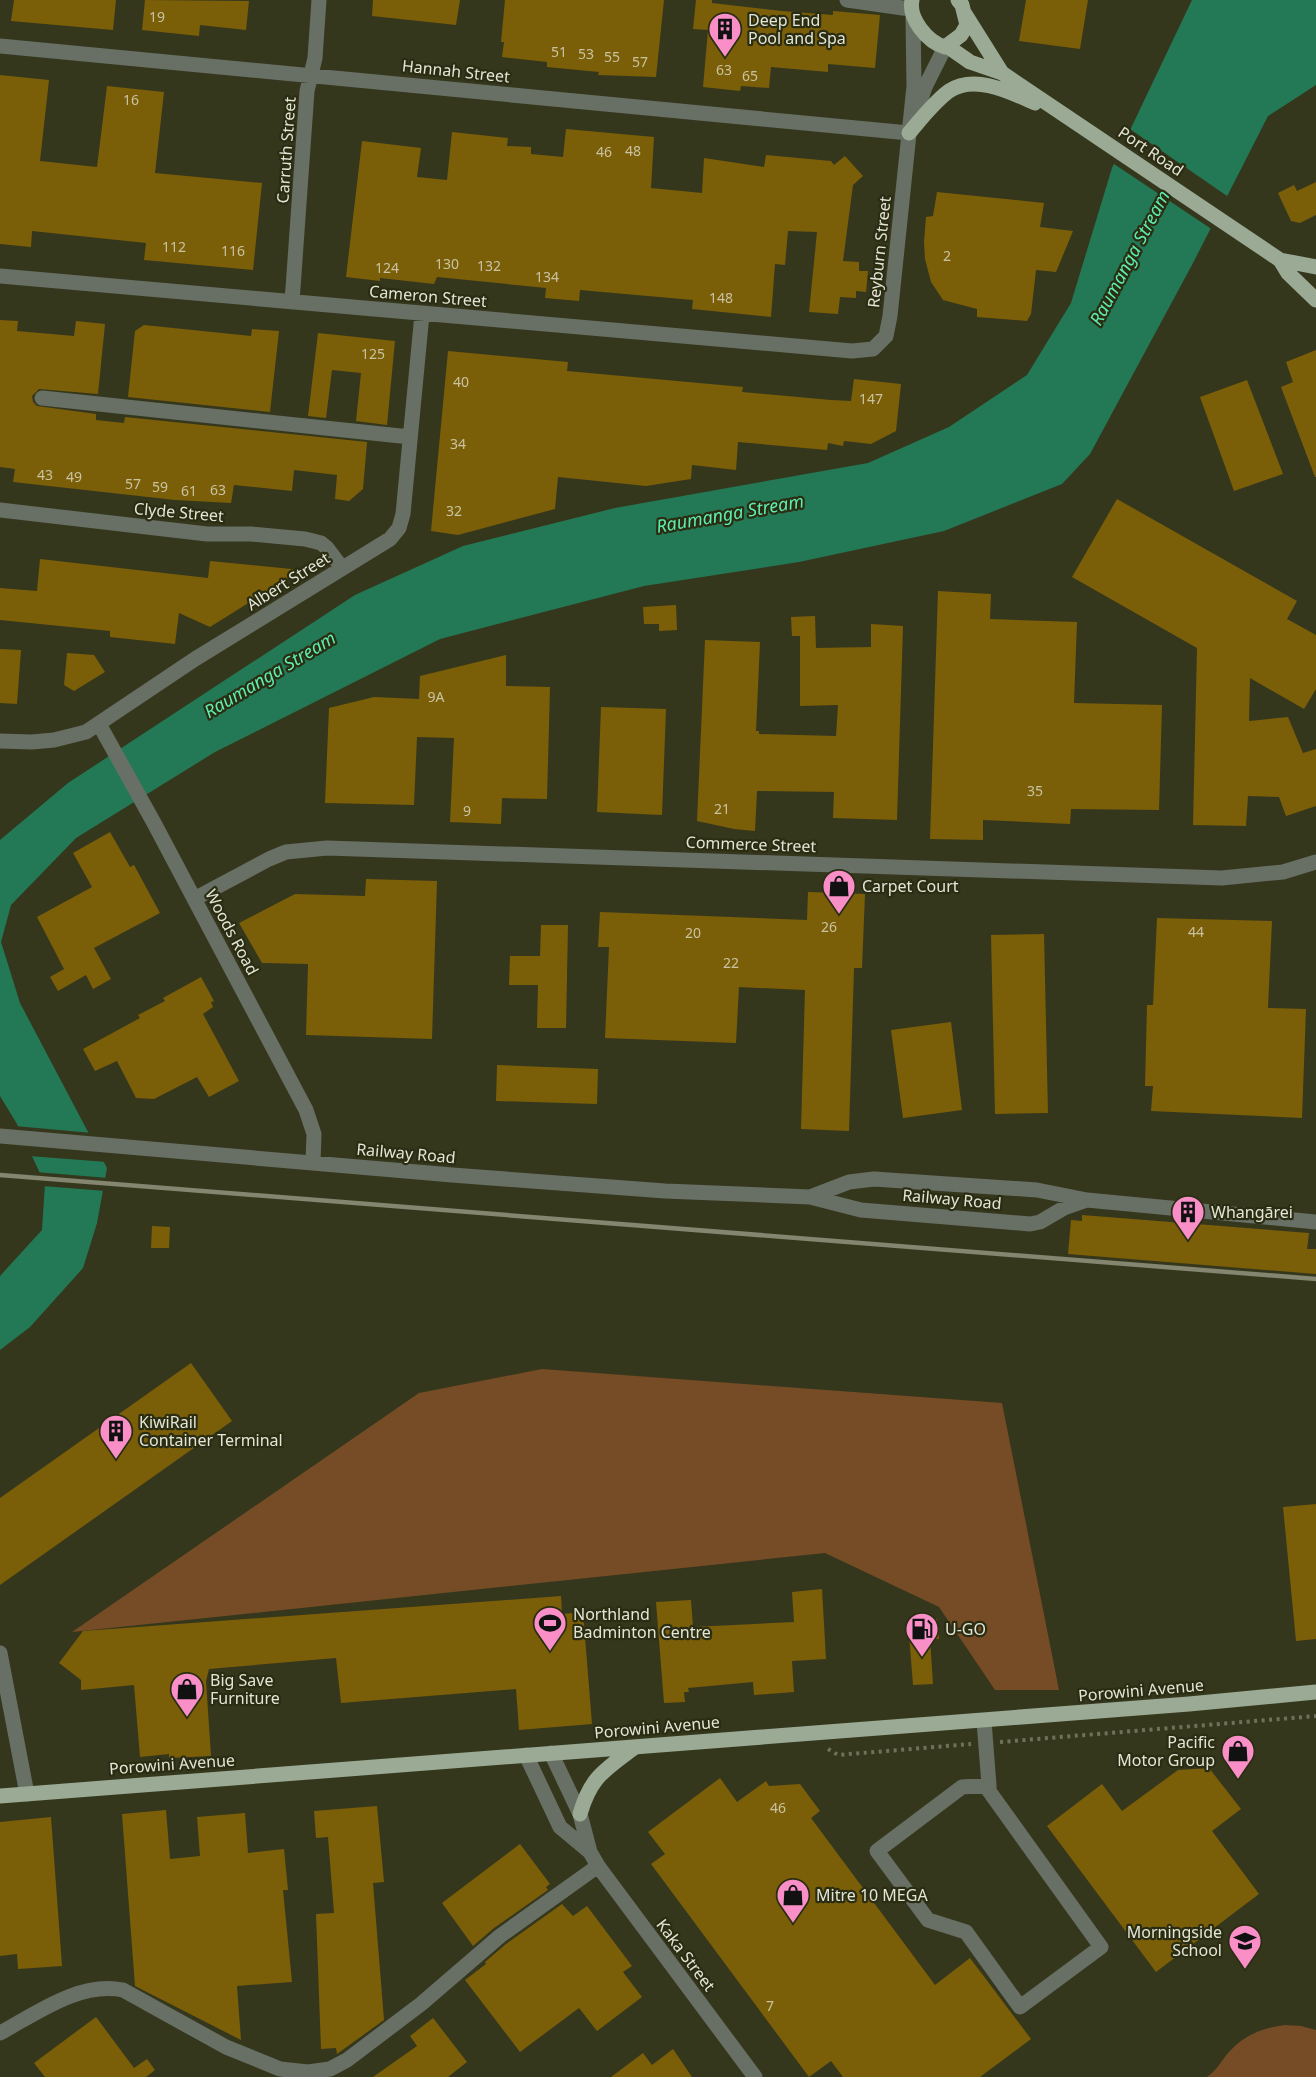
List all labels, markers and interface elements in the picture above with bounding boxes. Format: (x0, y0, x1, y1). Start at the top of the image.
house number: 19 (149, 7, 165, 26)
place label: Deep End Pool and Spa (748, 9, 846, 49)
building icon: Deep End Pool and Spa (707, 11, 743, 58)
house number: 51 (551, 42, 567, 61)
house number: 53 (578, 44, 594, 63)
house number: 55 (604, 47, 620, 66)
house number: 57 (632, 52, 648, 71)
street label: Hannah Street (401, 54, 511, 88)
house number: 63 (716, 60, 732, 79)
house number: 65 (742, 66, 758, 85)
house number: 16 (123, 90, 139, 109)
street label: Carruth Street (271, 96, 301, 204)
street label: Port Road (1114, 121, 1188, 181)
house number: 48 (625, 141, 641, 160)
house number: 46 (596, 142, 612, 161)
water label: Raumanga Stream (1083, 186, 1175, 329)
street label: Reyburn Street (862, 195, 896, 309)
house number: 112 (162, 237, 186, 256)
house number: 116 (221, 241, 245, 260)
house number: 2 (943, 246, 951, 265)
house number: 130 (435, 254, 459, 273)
house number: 132 (477, 256, 501, 275)
house number: 124 (375, 258, 399, 277)
house number: 134 (535, 267, 559, 286)
street label: Cameron Street (368, 280, 488, 312)
house number: 148 (709, 288, 733, 307)
house number: 125 (361, 344, 385, 363)
house number: 40 (453, 372, 469, 391)
house number: 147 (859, 389, 883, 408)
house number: 34 (450, 434, 466, 453)
house number: 43 (37, 465, 53, 484)
house number: 49 (66, 467, 82, 486)
house number: 57 (125, 474, 141, 493)
house number: 59 (152, 477, 168, 496)
house number: 63 (210, 480, 226, 499)
house number: 61 (181, 481, 197, 500)
water label: Raumanga Stream (654, 488, 806, 538)
street label: Clyde Street (133, 497, 225, 527)
house number: 32 (446, 501, 462, 520)
street label: Albert Street (242, 547, 334, 615)
water label: Raumanga Stream (199, 625, 340, 723)
house number: 9A (428, 687, 445, 706)
house number: 35 (1027, 781, 1043, 800)
house number: 21 (714, 799, 730, 818)
house number: 9 (463, 801, 471, 820)
street label: Commerce Street (685, 831, 817, 857)
shop icon: Carpet Court (821, 868, 857, 915)
place label: Carpet Court (862, 875, 959, 897)
street label: Woods Road (200, 885, 264, 979)
house number: 26 (821, 917, 837, 936)
house number: 44 (1188, 922, 1204, 941)
house number: 20 (685, 923, 701, 942)
house number: 22 (723, 953, 739, 972)
street label: Railway Road (355, 1138, 457, 1168)
street label: Railway Road (901, 1184, 1003, 1214)
building icon: Whangārei (1170, 1194, 1206, 1241)
place label: Whangārei (1211, 1201, 1293, 1223)
place label: KiwiRail Container Terminal (139, 1411, 283, 1451)
building icon: KiwiRail Container Terminal (98, 1413, 134, 1460)
place label: Northland Badminton Centre (573, 1603, 711, 1643)
sports icon: Northland Badminton Centre (532, 1605, 568, 1652)
fuel station icon: U-GO (904, 1611, 940, 1658)
place label: U-GO (945, 1618, 986, 1640)
place label: Big Save Furniture (210, 1669, 280, 1709)
shop icon: Big Save Furniture (169, 1671, 205, 1718)
street label: Porowini Avenue (1077, 1674, 1205, 1706)
street label: Porowini Avenue (593, 1711, 721, 1743)
place label: Pacific Motor Group (1117, 1731, 1215, 1771)
shop icon: Pacific Motor Group (1220, 1733, 1256, 1780)
street label: Porowini Avenue (108, 1749, 236, 1779)
house number: 46 (770, 1798, 786, 1817)
shop icon: Mitre 10 MEGA (775, 1877, 811, 1924)
place label: Mitre 10 MEGA (816, 1884, 928, 1906)
street label: Kaka Street (652, 1914, 721, 1996)
place label: Morningside School (1127, 1921, 1222, 1961)
school or university icon: Morningside School (1227, 1923, 1263, 1970)
house number: 7 (766, 1996, 774, 2015)

